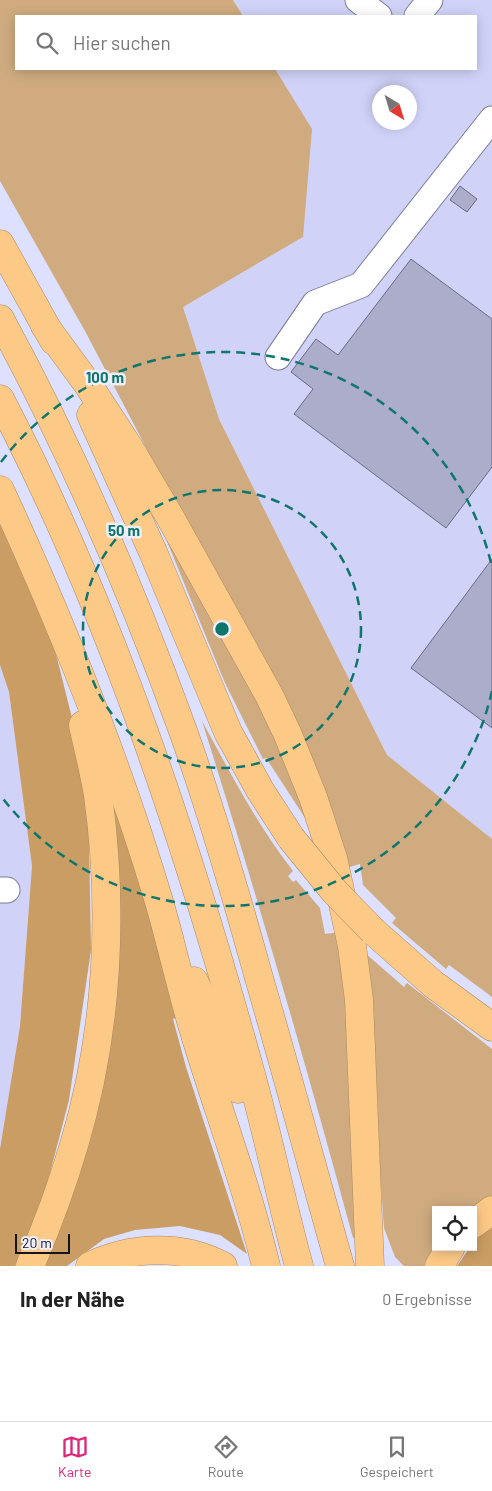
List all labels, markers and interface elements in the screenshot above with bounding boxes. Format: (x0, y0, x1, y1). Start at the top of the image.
search box (15, 15, 477, 70)
icon: search (33, 29, 61, 57)
text: Hier suchen (73, 31, 171, 54)
north arrow (372, 85, 417, 130)
text: 100 m (86, 368, 124, 386)
text: 50 m (108, 521, 140, 539)
centre of rings (213, 620, 231, 638)
map controls (432, 1206, 477, 1251)
button: locate (432, 1206, 477, 1251)
scale bar (15, 1231, 70, 1254)
text: 20 m (22, 1234, 52, 1251)
text: In der Nähe (20, 1286, 125, 1311)
text: 0 Ergebnisse (382, 1289, 472, 1308)
tab: Karte (58, 1433, 91, 1480)
tab: Route (208, 1433, 244, 1480)
tab: Gespeichert (360, 1433, 434, 1480)

